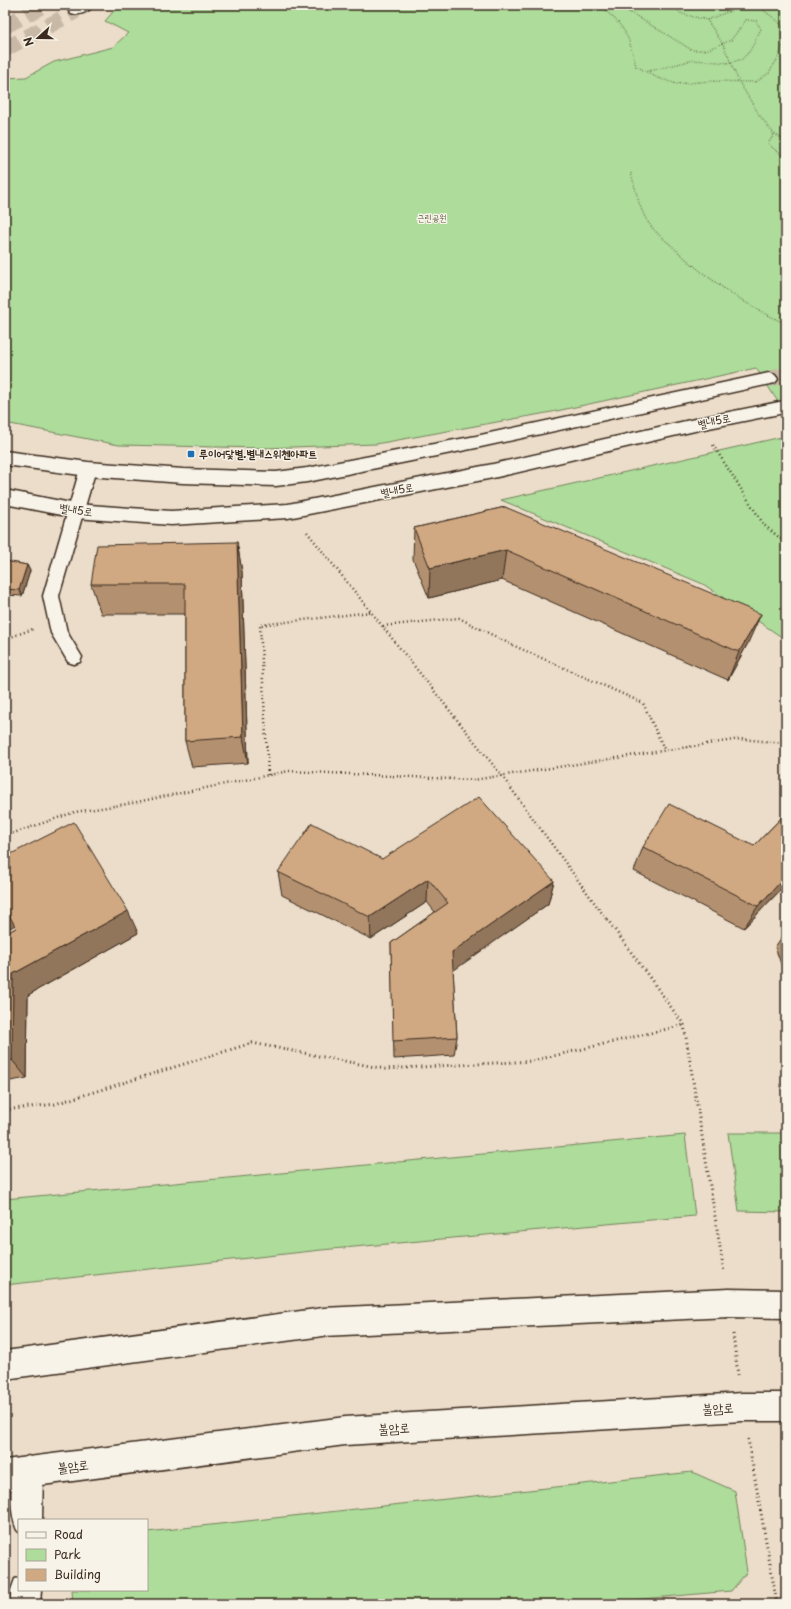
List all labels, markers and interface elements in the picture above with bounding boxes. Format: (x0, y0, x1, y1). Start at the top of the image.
north arrow (18, 18, 58, 58)
text: N (19, 34, 38, 49)
park label: 근린공원 (418, 210, 446, 224)
street label: 별내5로 (696, 409, 732, 432)
place label: 루이어닻별.별내스위첸아파트 (199, 445, 317, 462)
marker: 루이어닻별.별내스위첸아파트 (186, 449, 196, 459)
street label: 별내5로 (379, 478, 415, 501)
street label: 별내5로 (58, 499, 94, 520)
street label: 불암로 (702, 1397, 734, 1418)
street label: 불암로 (378, 1417, 410, 1438)
street label: 불암로 (56, 1454, 90, 1477)
legend (18, 1519, 148, 1591)
text: Road (54, 1525, 83, 1543)
text: Park (54, 1545, 81, 1563)
text: Building (54, 1565, 101, 1583)

